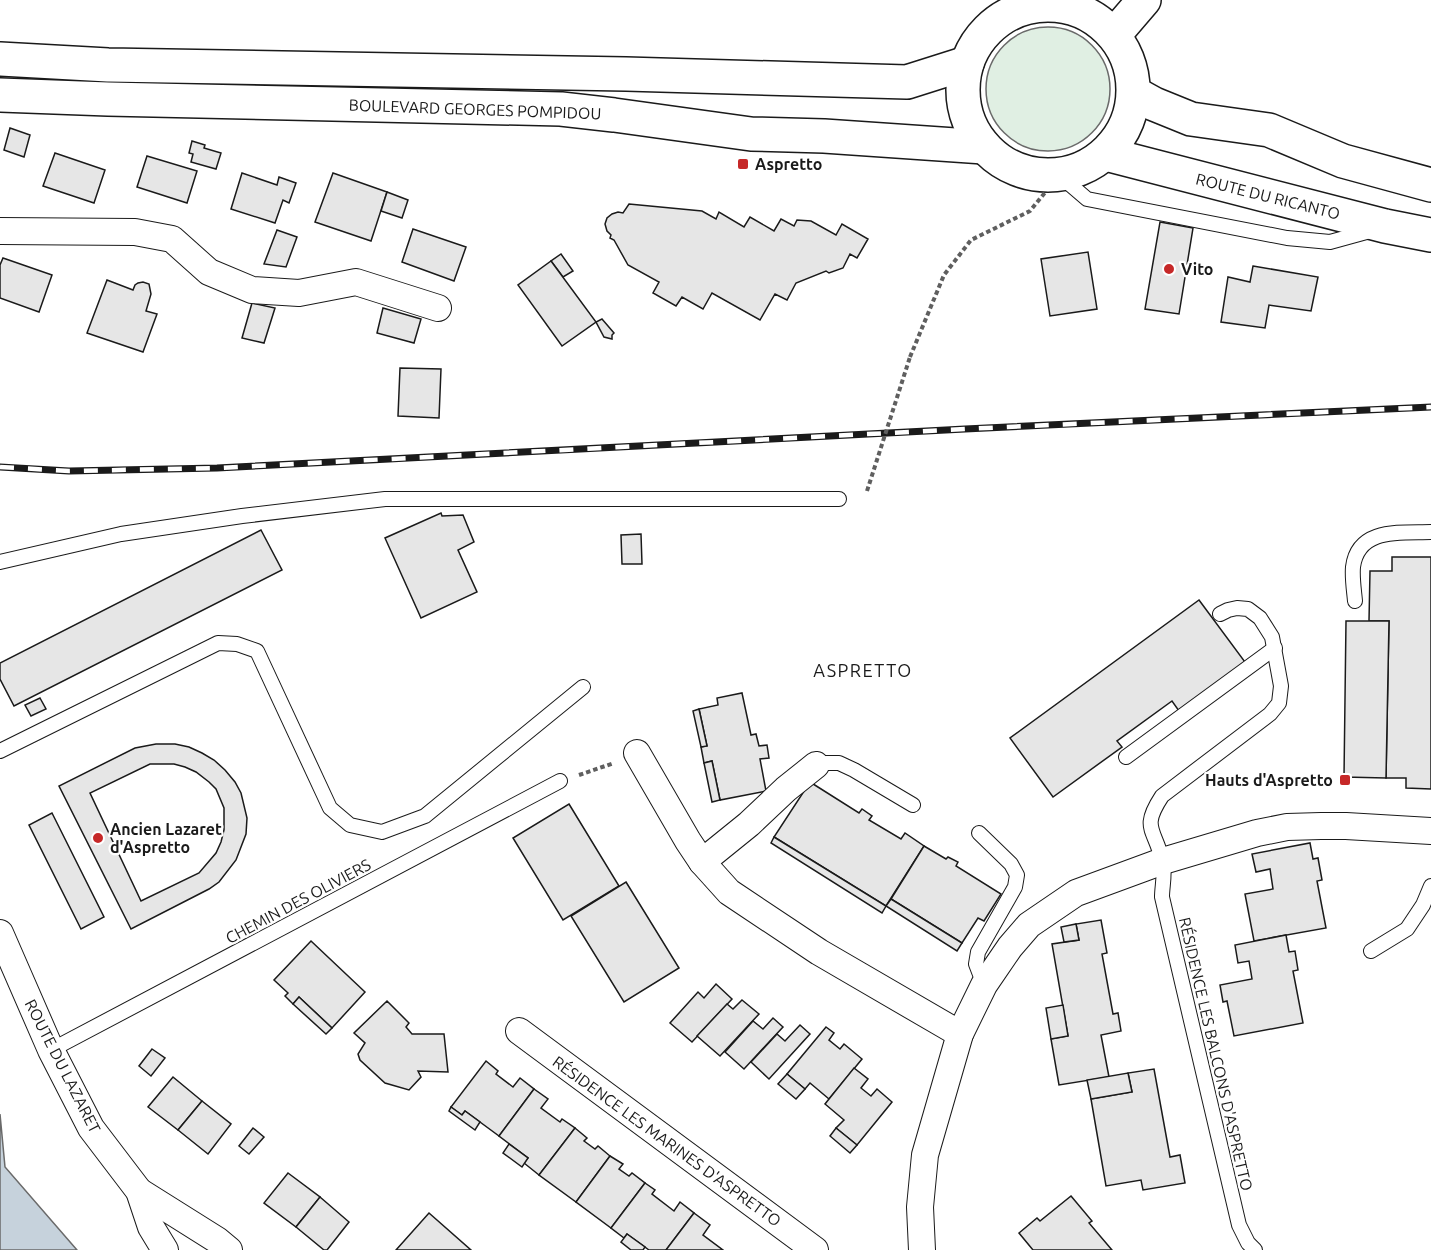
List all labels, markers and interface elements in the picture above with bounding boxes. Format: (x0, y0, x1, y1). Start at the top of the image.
street label: BOULEVARD GEORGES POMPIDOU (348, 96, 602, 122)
place label: Aspretto (755, 155, 822, 173)
marker: Aspretto (736, 157, 750, 171)
street label: ROUTE DU RICANTO (1194, 169, 1342, 223)
place label: Vito (1181, 260, 1213, 278)
marker: Vito (1162, 262, 1176, 276)
district label: ASPRETTO (813, 660, 913, 680)
place label: Hauts d'Aspretto (1205, 771, 1333, 789)
marker: Hauts d'Aspretto (1338, 773, 1352, 787)
place label: Ancien Lazaret d'Aspretto (110, 820, 222, 856)
marker: Ancien Lazaret d'Aspretto (91, 831, 105, 845)
street label: CHEMIN DES OLIVIERS (222, 855, 374, 947)
street label: RÉSIDENCE LES BALCONS D'ASPRETTO (1176, 915, 1258, 1193)
street label: ROUTE DU LAZARET (21, 996, 105, 1136)
street label: RÉSIDENCE LES MARINES D'ASPRETTO (550, 1051, 786, 1230)

